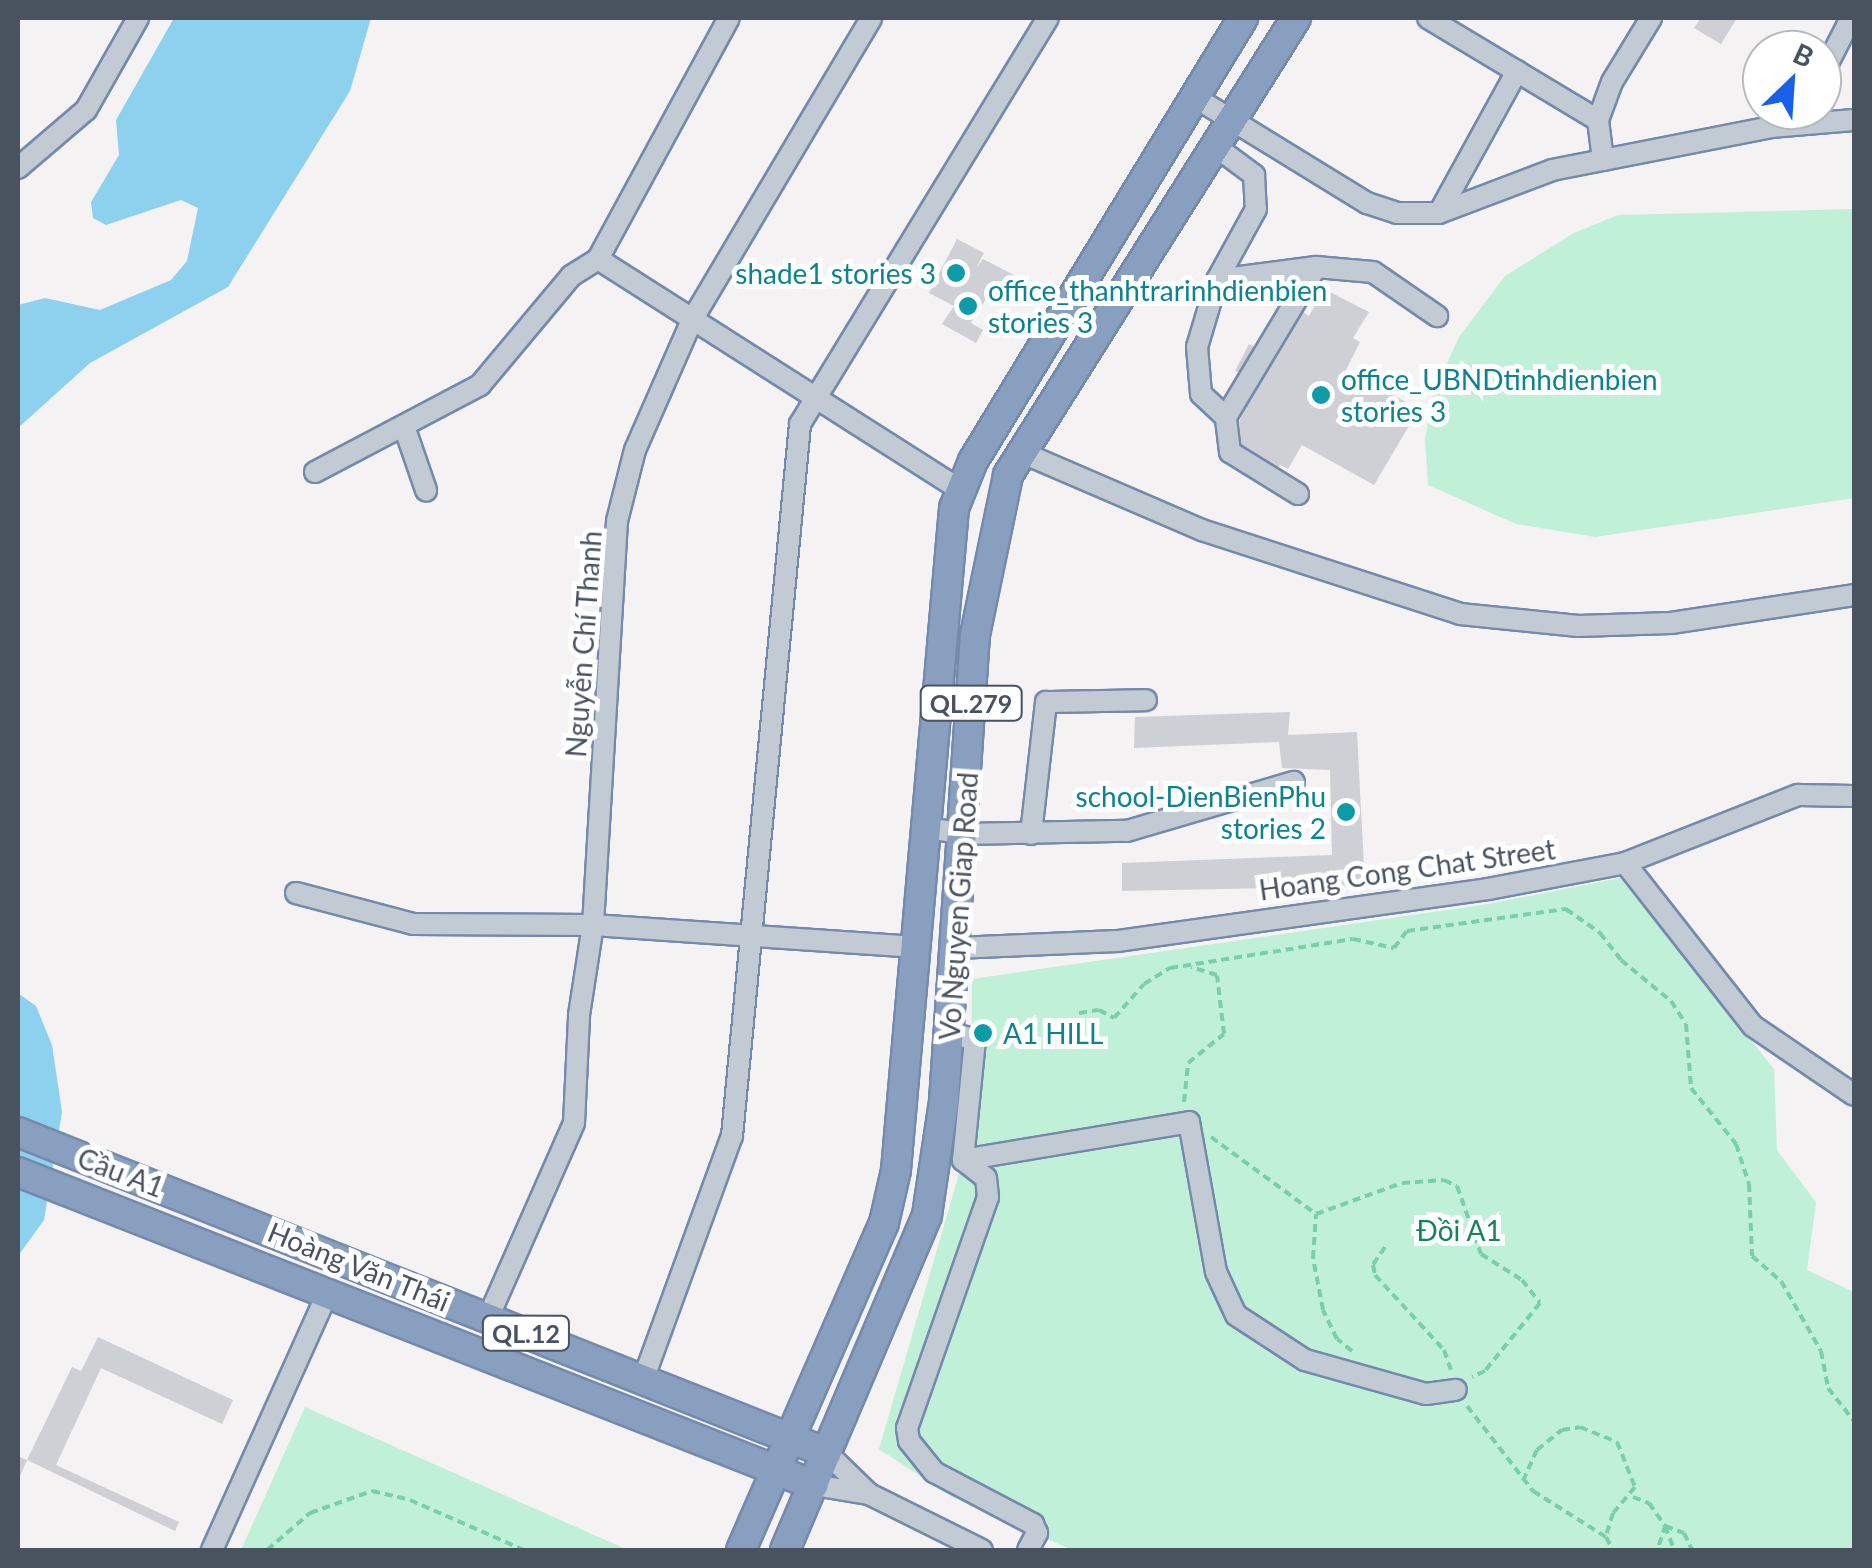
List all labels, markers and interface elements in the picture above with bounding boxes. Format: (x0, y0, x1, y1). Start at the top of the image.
north arrow (1742, 30, 1842, 130)
text: B (1788, 35, 1819, 74)
place label: shade1 stories 3 (735, 256, 936, 290)
marker: shade1 stories 3 (945, 262, 967, 284)
place label: office_thanhtrarinhdienbien stories 3 (988, 273, 1327, 339)
marker: office_thanhtrarinhdienbien stories 3 (957, 295, 979, 317)
place label: office_UBNDtinhdienbien stories 3 (1341, 362, 1658, 428)
marker: office_UBNDtinhdienbien stories 3 (1310, 384, 1332, 406)
street label: Nguyễn Chí Thanh (558, 529, 608, 759)
road number: QL.279 (918, 683, 1024, 723)
street label: Vo Nguyen Giap Road (932, 771, 984, 1041)
place label: school-DienBienPhu stories 2 (1076, 779, 1326, 845)
marker: school-DienBienPhu stories 2 (1335, 801, 1357, 823)
street label: Hoang Cong Chat Street (1257, 832, 1557, 906)
place label: A1 HILL (1003, 1016, 1103, 1050)
marker: A1 HILL (972, 1022, 994, 1044)
street label: Cầu A1 (73, 1140, 169, 1204)
park label: Đồi A1 (1416, 1213, 1502, 1247)
street label: Hoàng Văn Thái (263, 1214, 455, 1318)
road number: QL.12 (481, 1313, 571, 1353)

